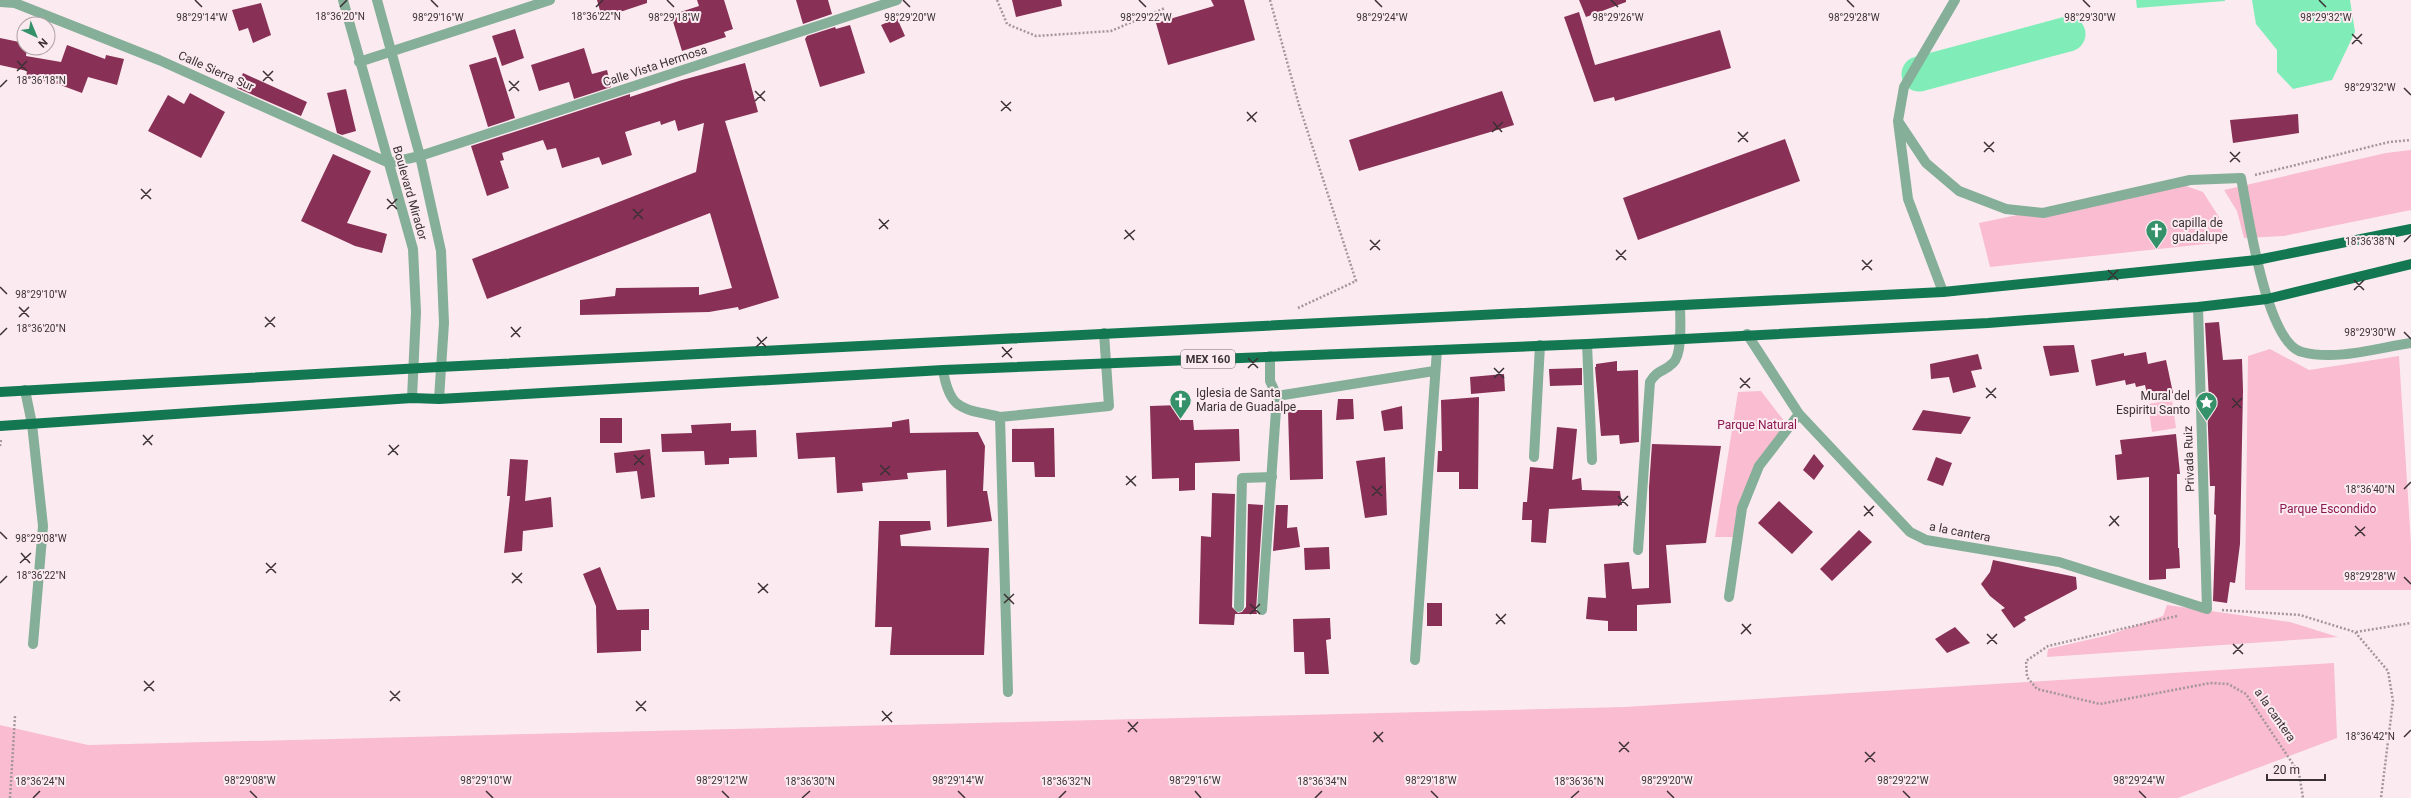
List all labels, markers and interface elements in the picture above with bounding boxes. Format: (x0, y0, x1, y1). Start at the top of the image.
text: 18°36'20"N (315, 11, 365, 22)
text: 18°36'22"N (571, 11, 621, 22)
text: 98°29'14"W (176, 12, 228, 23)
text: 98°29'16"W (412, 12, 464, 23)
text: 98°29'18"W (648, 12, 700, 23)
text: 98°29'20"W (884, 12, 936, 23)
text: 98°29'22"W (1120, 12, 1172, 23)
text: 98°29'24"W (1356, 12, 1408, 23)
text: 98°29'26"W (1592, 12, 1644, 23)
text: 98°29'28"W (1828, 12, 1880, 23)
text: 98°29'30"W (2064, 12, 2116, 23)
text: 98°29'32"W (2300, 12, 2352, 23)
north arrow (16, 16, 56, 56)
text: N (35, 35, 50, 50)
street label: Calle Vista Hermosa (601, 43, 709, 89)
street label: Calle Sierra Sur (176, 48, 256, 94)
text: 18°36'18"N (16, 75, 66, 86)
text: 98°29'32"W (2344, 82, 2396, 93)
street label: Boulevard Mirador (390, 144, 430, 242)
place label: capilla de guadalupe (2172, 216, 2228, 244)
church icon: capilla de guadalupe (2144, 217, 2170, 250)
text: 18°36'38"N (2345, 236, 2395, 247)
text: 98°29'10"W (15, 289, 67, 300)
text: 18°36'20"N (16, 323, 66, 334)
text: 98°29'30"W (2344, 327, 2396, 338)
road number: MEX 160 (1181, 350, 1235, 368)
place label: Iglesia de Santa Maria de Guadalpe (1196, 386, 1296, 414)
church icon: Iglesia de Santa Maria de Guadalpe (1167, 387, 1193, 420)
place label: Mural del Espiritu Santo (2116, 389, 2190, 417)
place icon: Mural del Espiritu Santo (2193, 390, 2219, 423)
park label: Parque Natural (1717, 418, 1797, 432)
street label: Privada Ruiz (2181, 426, 2197, 492)
text: 18°36'40"N (2345, 484, 2395, 495)
park label: Parque Escondido (2280, 502, 2377, 516)
street label: a la cantera (1928, 519, 1992, 545)
text: 98°29'08"W (15, 533, 67, 544)
text: 18°36'22"N (16, 570, 66, 581)
text: 98°29'28"W (2344, 571, 2396, 582)
street label: a la cantera (2251, 686, 2299, 744)
text: 18°36'42"N (2345, 731, 2395, 742)
scale bar (2267, 756, 2325, 782)
text: 20 m (2273, 763, 2300, 777)
text: 98°29'08"W (224, 775, 276, 786)
text: 98°29'10"W (460, 775, 512, 786)
text: 98°29'12"W (696, 775, 748, 786)
text: 98°29'14"W (932, 775, 984, 786)
text: 98°29'16"W (1169, 775, 1221, 786)
text: 98°29'18"W (1405, 775, 1457, 786)
text: 98°29'20"W (1641, 775, 1693, 786)
text: 98°29'22"W (1877, 775, 1929, 786)
text: 98°29'24"W (2113, 775, 2165, 786)
text: 18°36'24"N (15, 776, 65, 787)
text: 18°36'30"N (785, 776, 835, 787)
text: 18°36'32"N (1041, 776, 1091, 787)
text: 18°36'34"N (1297, 776, 1347, 787)
text: 18°36'36"N (1554, 776, 1604, 787)

